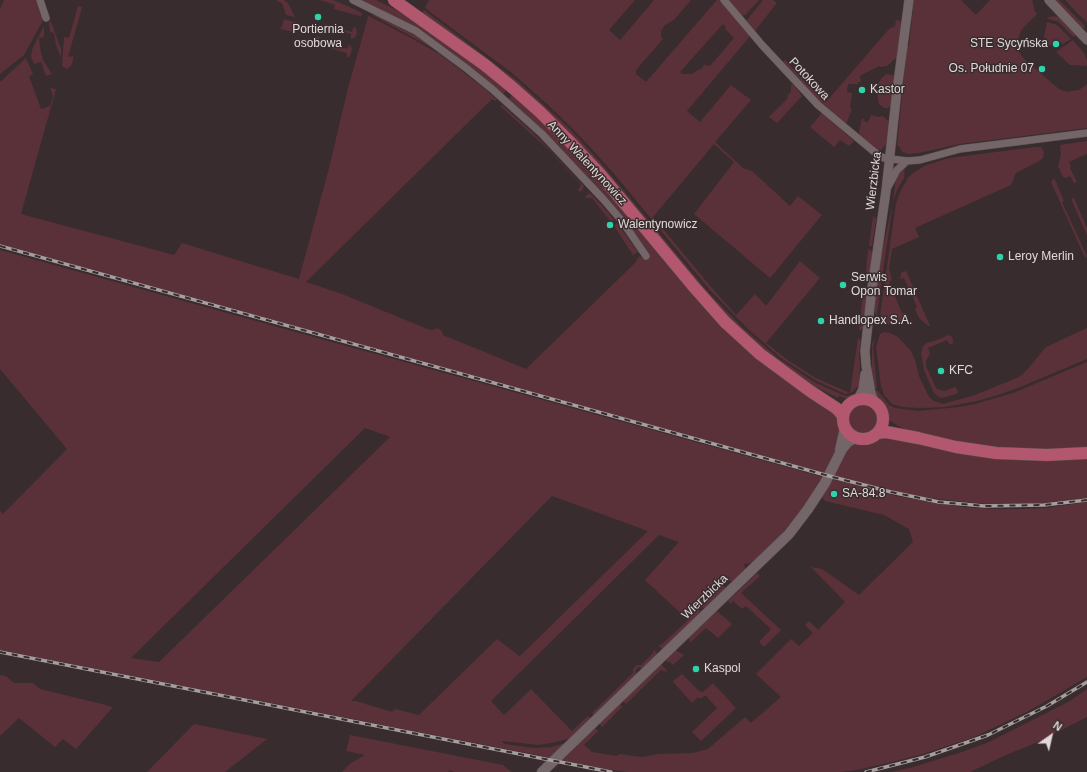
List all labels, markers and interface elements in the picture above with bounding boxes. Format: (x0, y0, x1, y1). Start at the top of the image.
marker: Portiernia osobowa (313, 12, 323, 22)
place label: Portiernia osobowa (292, 23, 344, 51)
place label: STE Sycyńska (970, 37, 1048, 51)
marker: STE Sycyńska (1051, 39, 1061, 49)
street label: Potokowa (786, 55, 832, 103)
place label: Os. Południe 07 (949, 62, 1034, 76)
marker: Os. Południe 07 (1037, 64, 1047, 74)
place label: Kastor (870, 83, 905, 97)
marker: Kastor (857, 85, 867, 95)
street label: Anny Walentynowicz (544, 118, 630, 208)
street label: Wierzbicka (863, 151, 885, 211)
place label: Walentynowicz (618, 218, 698, 232)
marker: Walentynowicz (605, 220, 615, 230)
place label: Leroy Merlin (1008, 250, 1074, 264)
marker: Leroy Merlin (995, 252, 1005, 262)
place label: Serwis Opon Tomar (851, 271, 917, 299)
marker: Serwis Opon Tomar (838, 280, 848, 290)
place label: Handlopex S.A. (829, 314, 912, 328)
marker: Handlopex S.A. (816, 316, 826, 326)
place label: KFC (949, 364, 973, 378)
marker: KFC (936, 366, 946, 376)
place label: SA-84.8 (842, 487, 885, 501)
marker: SA-84.8 (829, 489, 839, 499)
street label: Wierzbicka (679, 571, 731, 623)
place label: Kaspol (704, 662, 741, 676)
marker: Kaspol (691, 664, 701, 674)
north arrow (1031, 716, 1071, 756)
text: N (1051, 719, 1064, 733)

